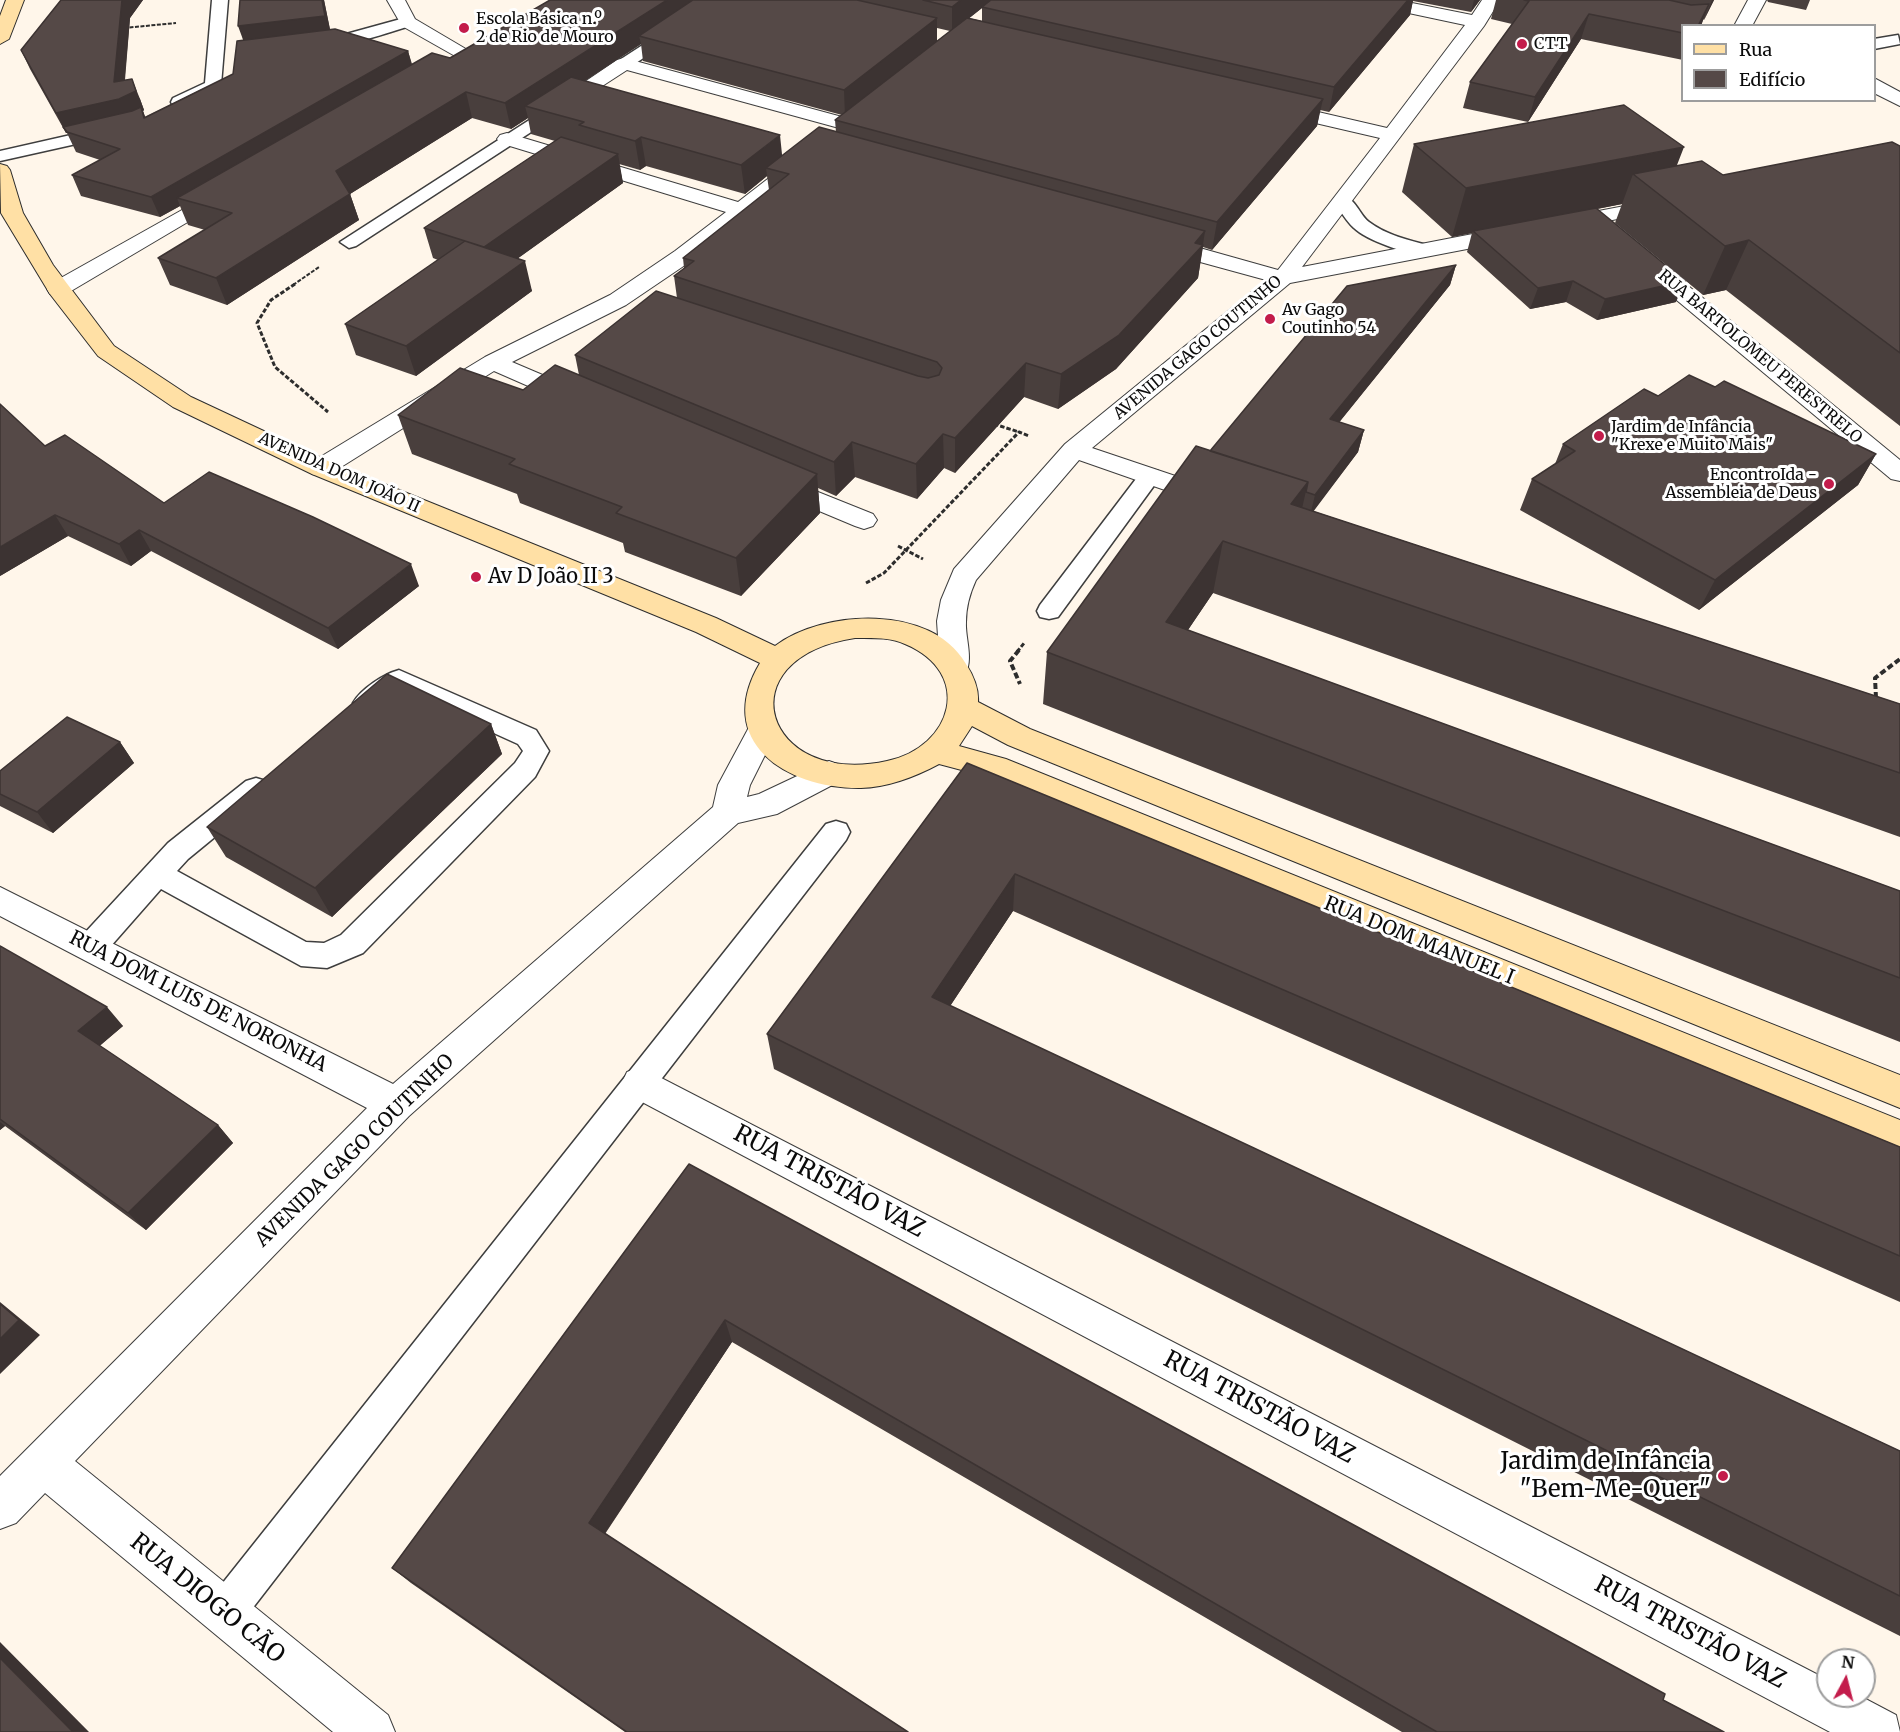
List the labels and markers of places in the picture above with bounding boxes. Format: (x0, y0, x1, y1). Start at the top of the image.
place label: Escola Básica n.º 2 de Rio de Mouro (476, 9, 614, 47)
marker: Escola Básica n.º 2 de Rio de Mouro (457, 21, 471, 35)
place label: CTT (1534, 34, 1568, 54)
marker: CTT (1515, 37, 1529, 51)
place label: Av Gago Coutinho 54 (1282, 300, 1376, 338)
marker: Av Gago Coutinho 54 (1263, 312, 1277, 326)
place label: Jardim de Infância "Krexe e Muito Mais" (1611, 417, 1773, 455)
marker: Jardim de Infância "Krexe e Muito Mais" (1592, 429, 1606, 443)
place label: EncontroIda - Assembleia de Deus (1665, 465, 1817, 503)
marker: EncontroIda - Assembleia de Deus (1822, 477, 1836, 491)
place label: Av D João II 3 (488, 565, 614, 589)
marker: Av D João II 3 (469, 570, 483, 584)
place label: Jardim de Infância "Bem-Me-Quer" (1500, 1448, 1711, 1504)
marker: Jardim de Infância "Bem-Me-Quer" (1716, 1469, 1730, 1483)

